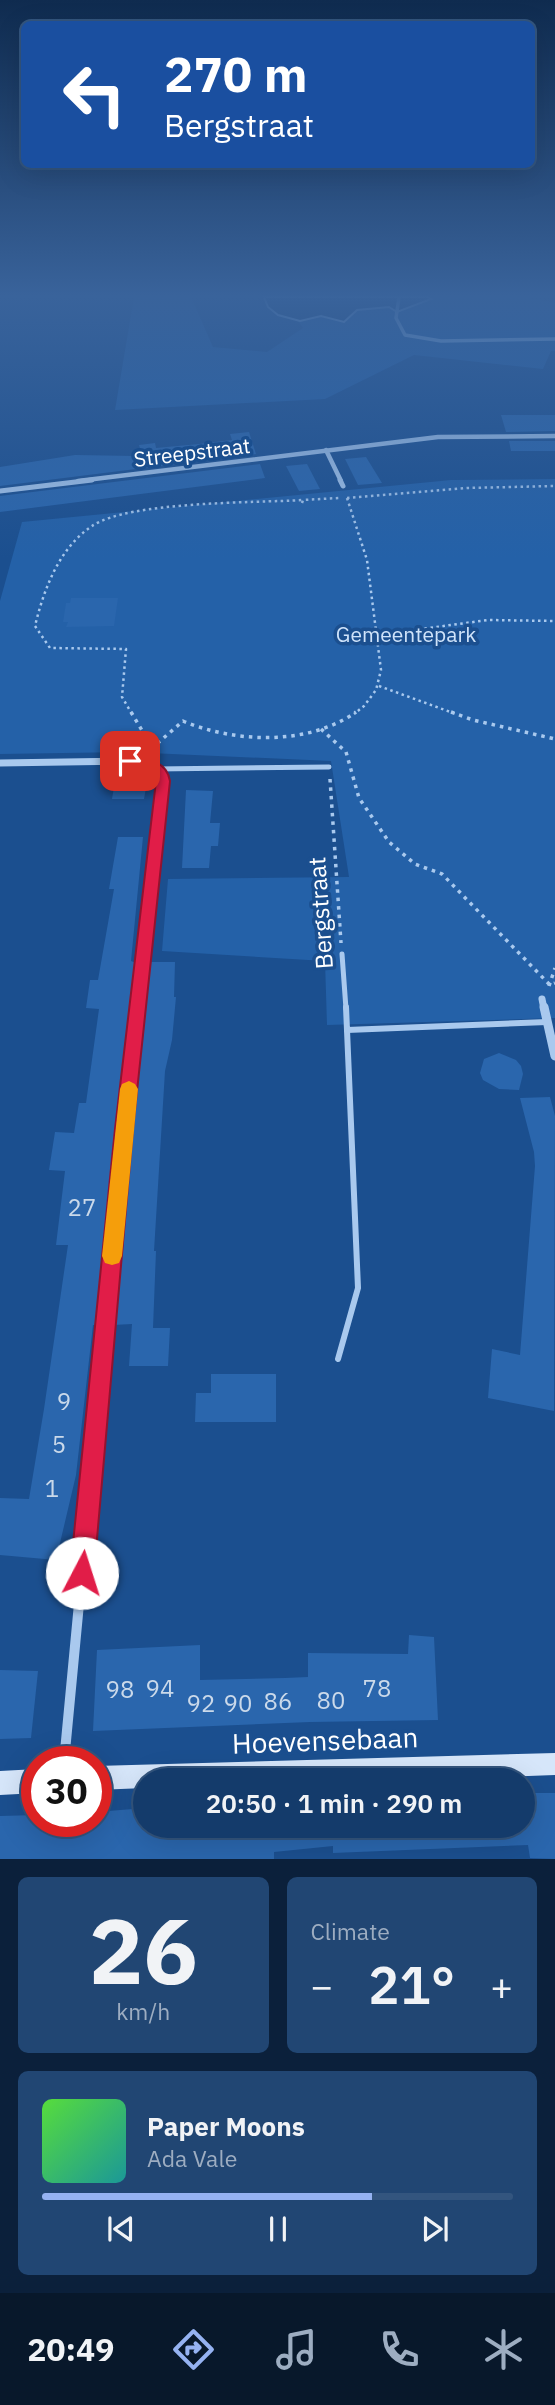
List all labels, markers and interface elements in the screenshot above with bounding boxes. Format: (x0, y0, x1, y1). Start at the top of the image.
text: 270 m (164, 42, 308, 105)
icon: left (49, 49, 140, 140)
text: Bergstraat (164, 104, 314, 146)
street label: Streepstraat (132, 431, 252, 473)
park label: Gemeentepark (336, 620, 476, 648)
pin (100, 731, 160, 791)
icon: arrive (111, 742, 149, 780)
street label: Bergstraat (300, 856, 340, 970)
house number: 27 (68, 1191, 96, 1223)
house number: 9 (57, 1385, 71, 1417)
house number: 5 (52, 1428, 66, 1460)
house number: 1 (45, 1472, 59, 1504)
position arrow (45, 1536, 119, 1610)
house number: 94 (146, 1672, 174, 1704)
house number: 78 (363, 1672, 391, 1704)
house number: 98 (106, 1673, 134, 1705)
house number: 80 (317, 1684, 345, 1716)
house number: 86 (264, 1685, 292, 1717)
house number: 92 (187, 1687, 215, 1719)
house number: 90 (224, 1687, 252, 1719)
street label: Hoevensebaan (231, 1718, 419, 1762)
speed limit sign: 30 (21, 1746, 112, 1837)
text: 20:50 · 1 min · 290 m (206, 1786, 462, 1820)
text: 26 (89, 1891, 198, 2009)
text: Climate (311, 1916, 390, 1946)
text: 21° (368, 1951, 455, 2018)
text: − (311, 1961, 333, 2010)
text: + (490, 1961, 513, 2010)
text: km/h (116, 1996, 170, 2026)
text: Paper Moons (147, 2109, 305, 2143)
text: Ada Vale (147, 2143, 237, 2173)
icon: previous (102, 2210, 140, 2248)
icon: pause (259, 2210, 297, 2248)
icon: next (416, 2210, 454, 2248)
icon: directions (169, 2325, 218, 2374)
icon: music (272, 2325, 321, 2374)
icon: phone (375, 2325, 424, 2374)
icon: climate (479, 2325, 528, 2374)
text: 20:49 (27, 2328, 115, 2370)

